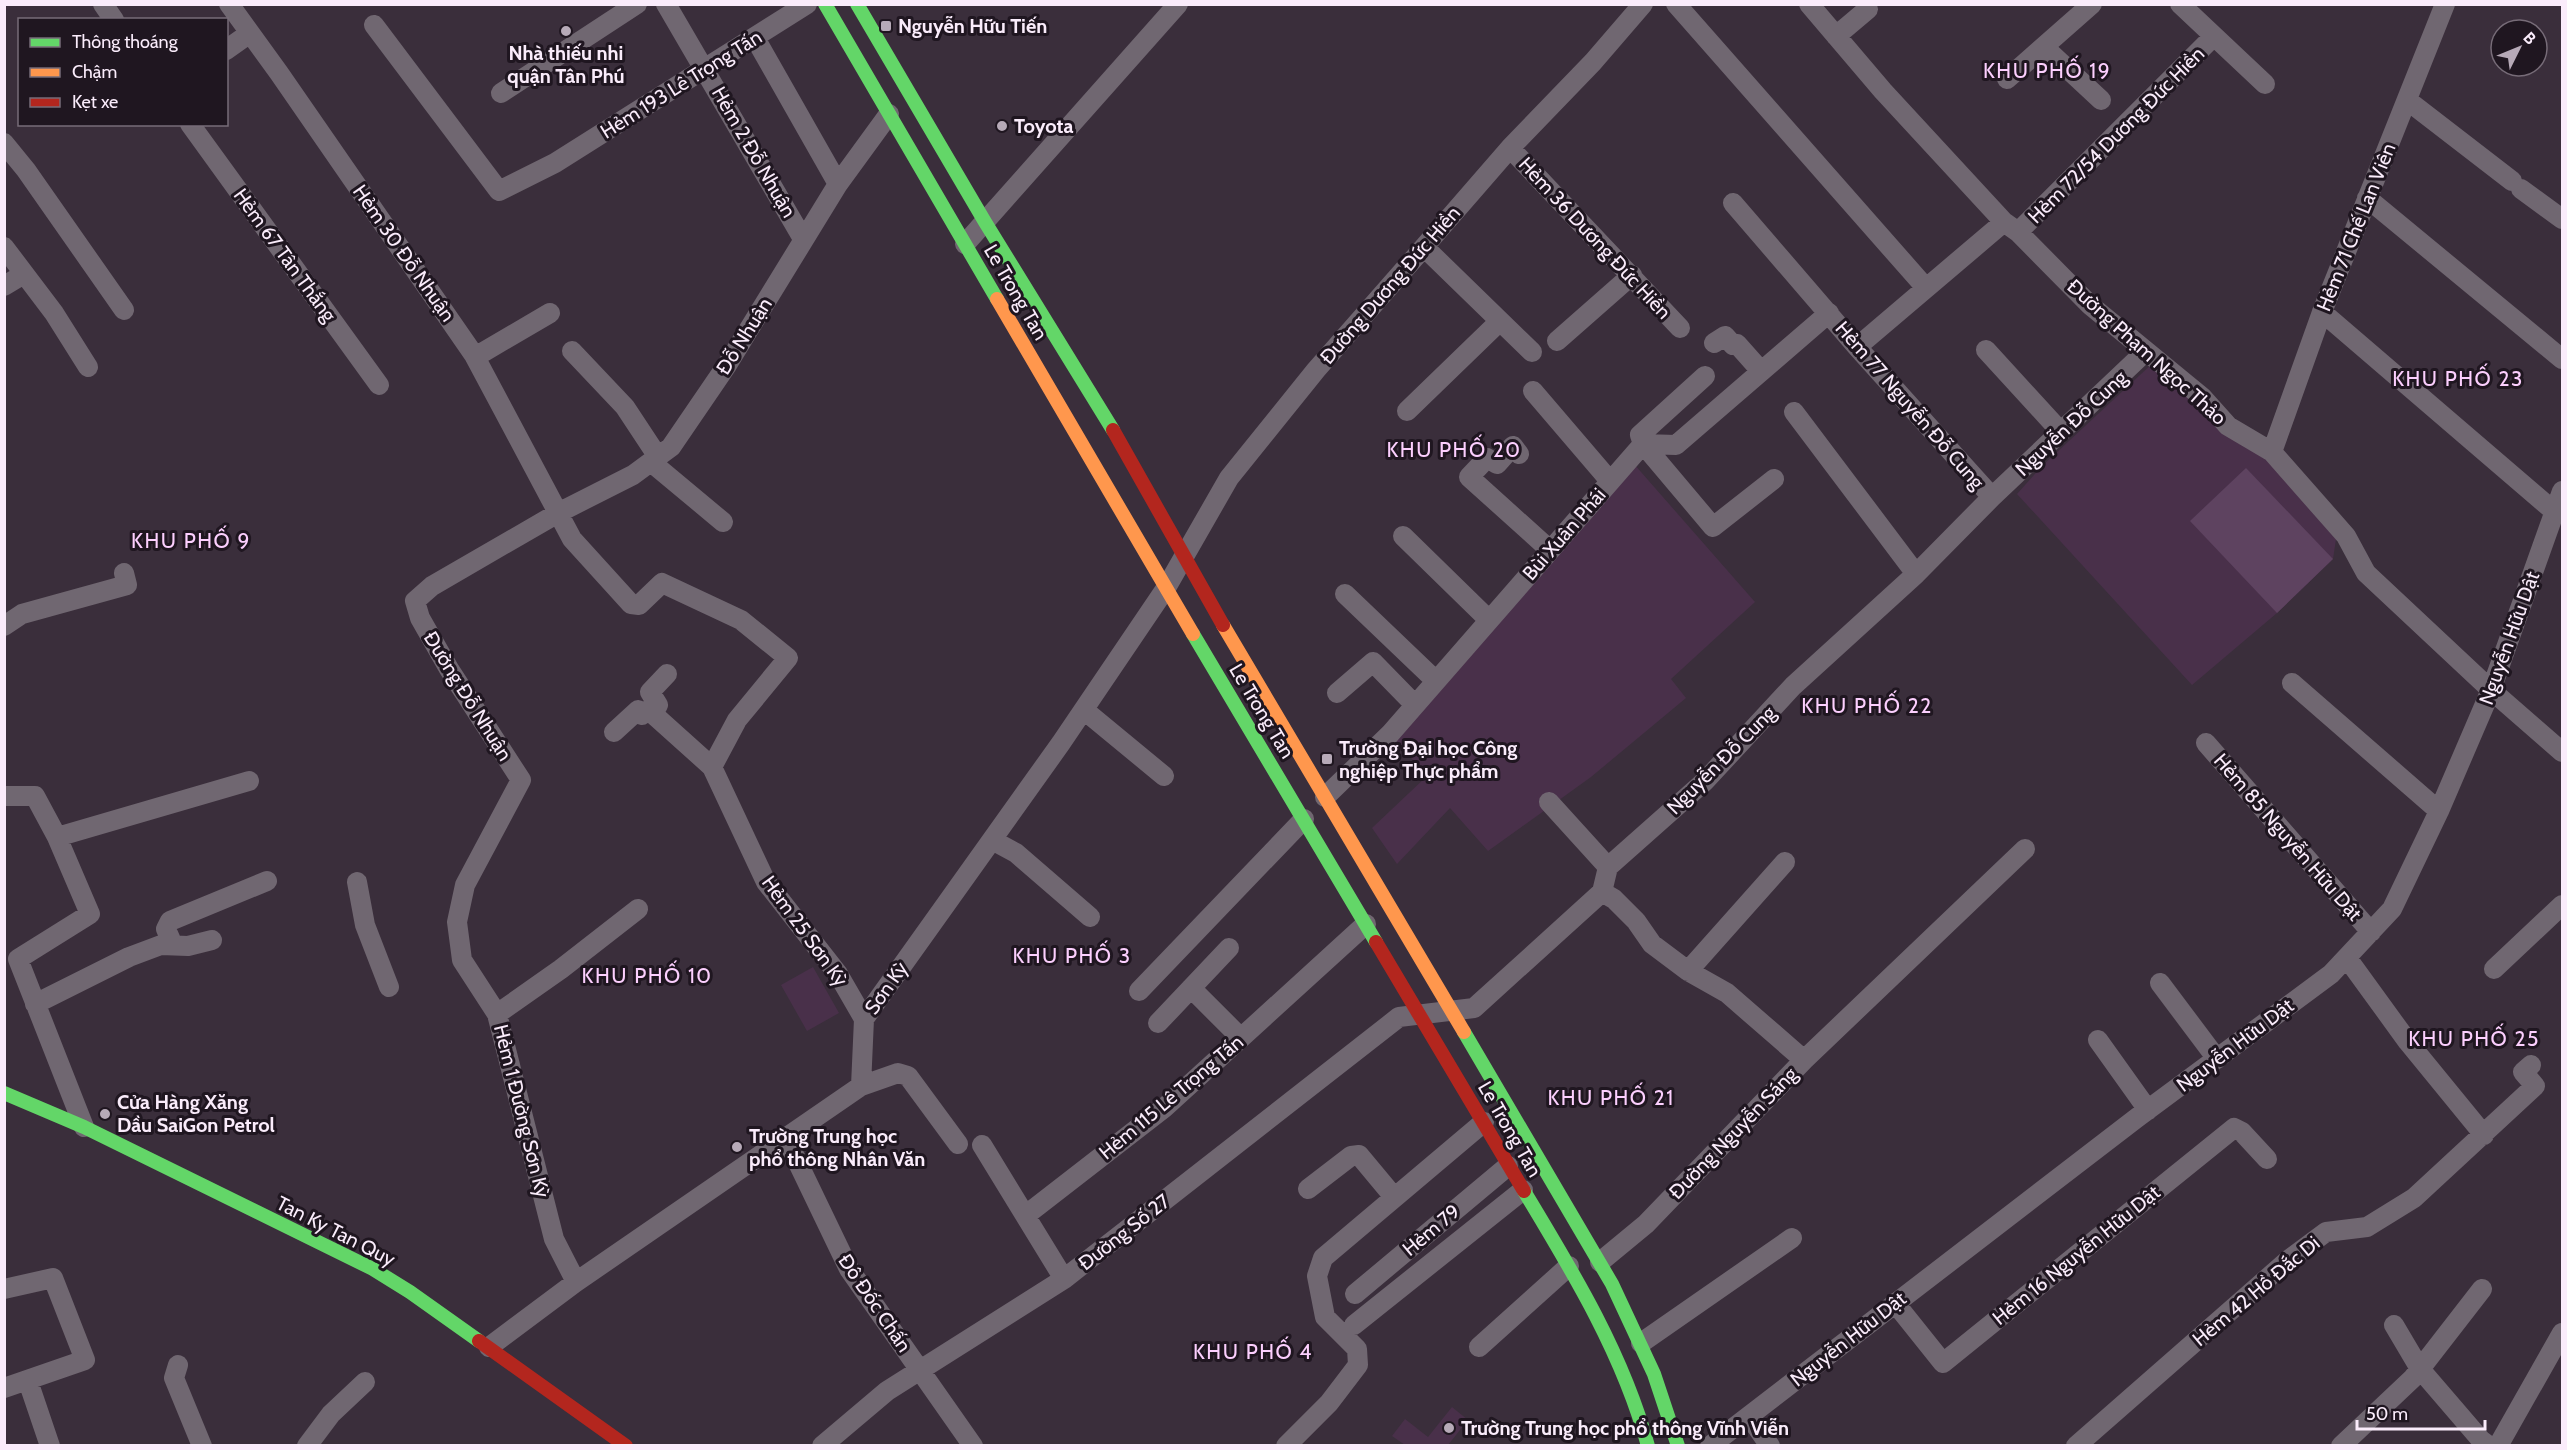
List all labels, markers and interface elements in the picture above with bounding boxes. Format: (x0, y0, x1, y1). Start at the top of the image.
place label: Nguyễn Hữu Tiến (898, 14, 1047, 38)
legend (18, 18, 228, 126)
north arrow (2489, 18, 2549, 78)
marker: Nguyễn Hữu Tiến (879, 19, 893, 33)
marker: Nhà thiếu nhi quận Tân Phú (559, 24, 573, 38)
street label: Hẻm 193 Lê Trọng Tấn (596, 25, 766, 143)
text: B (2519, 28, 2540, 48)
text: Thông thoáng (72, 31, 179, 53)
place label: Nhà thiếu nhi quận Tân Phú (507, 41, 625, 88)
street label: Hẻm 72/54 Dương Đức Hiền (2023, 42, 2209, 228)
district label: KHU PHỐ 19 (1983, 55, 2111, 83)
text: Chậm (72, 61, 117, 83)
street label: Hẻm 2 Đỗ Nhuận (707, 82, 801, 222)
text: Kẹt xe (72, 91, 118, 113)
place label: Toyota (1014, 114, 1073, 138)
marker: Toyota (995, 119, 1009, 133)
street label: Hẻm 71 Chế Lan Viên (2311, 139, 2401, 315)
street label: Hẻm 36 Dương Đức Hiền (1514, 152, 1676, 324)
street label: Hẻm 30 Đỗ Nhuận (348, 180, 460, 326)
street label: Hẻm 67 Tân Thắng (229, 184, 342, 327)
street label: Đường Dương Đức Hiền (1315, 201, 1465, 369)
street label: Le Trong Tan (979, 240, 1053, 344)
street label: Đường Phạm Ngọc Thảo (2062, 274, 2232, 430)
street label: Đỗ Nhuận (711, 293, 777, 379)
street label: Hẻm 77 Nguyễn Đỗ Cung (1831, 316, 1990, 495)
district label: KHU PHỐ 23 (2392, 363, 2524, 391)
street label: Nguyễn Đỗ Cung (2010, 364, 2133, 481)
district label: KHU PHỐ 20 (1386, 434, 1522, 462)
street label: Bùi Xuân Phái (1517, 483, 1611, 585)
district label: KHU PHỐ 9 (131, 525, 251, 553)
street label: Nguyễn Hữu Dật (2474, 568, 2544, 708)
street label: Đường Đỗ Nhuận (419, 627, 517, 765)
street label: Le Trong Tan (1224, 659, 1300, 763)
district label: KHU PHỐ 22 (1801, 690, 1933, 718)
street label: Nguyễn Đỗ Cung (1662, 700, 1781, 819)
place label: Trường Đại học Công nghiệp Thực phẩm (1339, 736, 1517, 783)
street label: Hẻm 85 Nguyễn Hữu Dật (2209, 749, 2367, 926)
marker: Trường Đại học Công nghiệp Thực phẩm (1320, 752, 1334, 766)
street label: Hẻm 25 Sơn Kỳ (757, 871, 853, 991)
district label: KHU PHỐ 3 (1012, 940, 1132, 968)
street label: Sơn Kỳ (859, 957, 913, 1019)
district label: KHU PHỐ 10 (582, 960, 712, 988)
street label: Nguyễn Hữu Dật (2172, 993, 2298, 1097)
street label: Hẻm 1 Đường Sơn Kỳ (489, 1022, 555, 1200)
district label: KHU PHỐ 25 (2408, 1023, 2540, 1051)
street label: Hẻm 115 Lê Trọng Tấn (1094, 1030, 1248, 1164)
street label: Đường Nguyễn Sáng (1664, 1061, 1803, 1204)
street label: Le Trong Tan (1473, 1077, 1547, 1181)
district label: KHU PHỐ 21 (1547, 1082, 1675, 1110)
place label: Cửa Hàng Xăng Dầu SaiGon Petrol (117, 1090, 275, 1137)
marker: Cửa Hàng Xăng Dầu SaiGon Petrol (98, 1107, 112, 1121)
place label: Trường Trung học phổ thông Nhân Văn (749, 1124, 925, 1171)
marker: Trường Trung học phổ thông Nhân Văn (730, 1140, 744, 1154)
street label: Hẻm 16 Nguyễn Hữu Dật (1987, 1180, 2165, 1330)
street label: Đường Số 27 (1073, 1189, 1175, 1275)
street label: Tan Ky Tan Quy (273, 1191, 399, 1271)
street label: Hẻm 79 (1397, 1199, 1465, 1261)
street label: Hẻm 42 Hồ Đắc Di (2188, 1231, 2324, 1351)
street label: Đô Đốc Chấn (833, 1249, 917, 1357)
street label: Nguyễn Hữu Dật (1785, 1286, 1911, 1392)
district label: KHU PHỐ 4 (1193, 1336, 1313, 1364)
scale bar (2357, 1393, 2484, 1431)
text: 50 m (2366, 1403, 2408, 1425)
place label: Trường Trung học phổ thông Vĩnh Viễn (1461, 1416, 1789, 1440)
marker: Trường Trung học phổ thông Vĩnh Viễn (1442, 1421, 1456, 1435)

